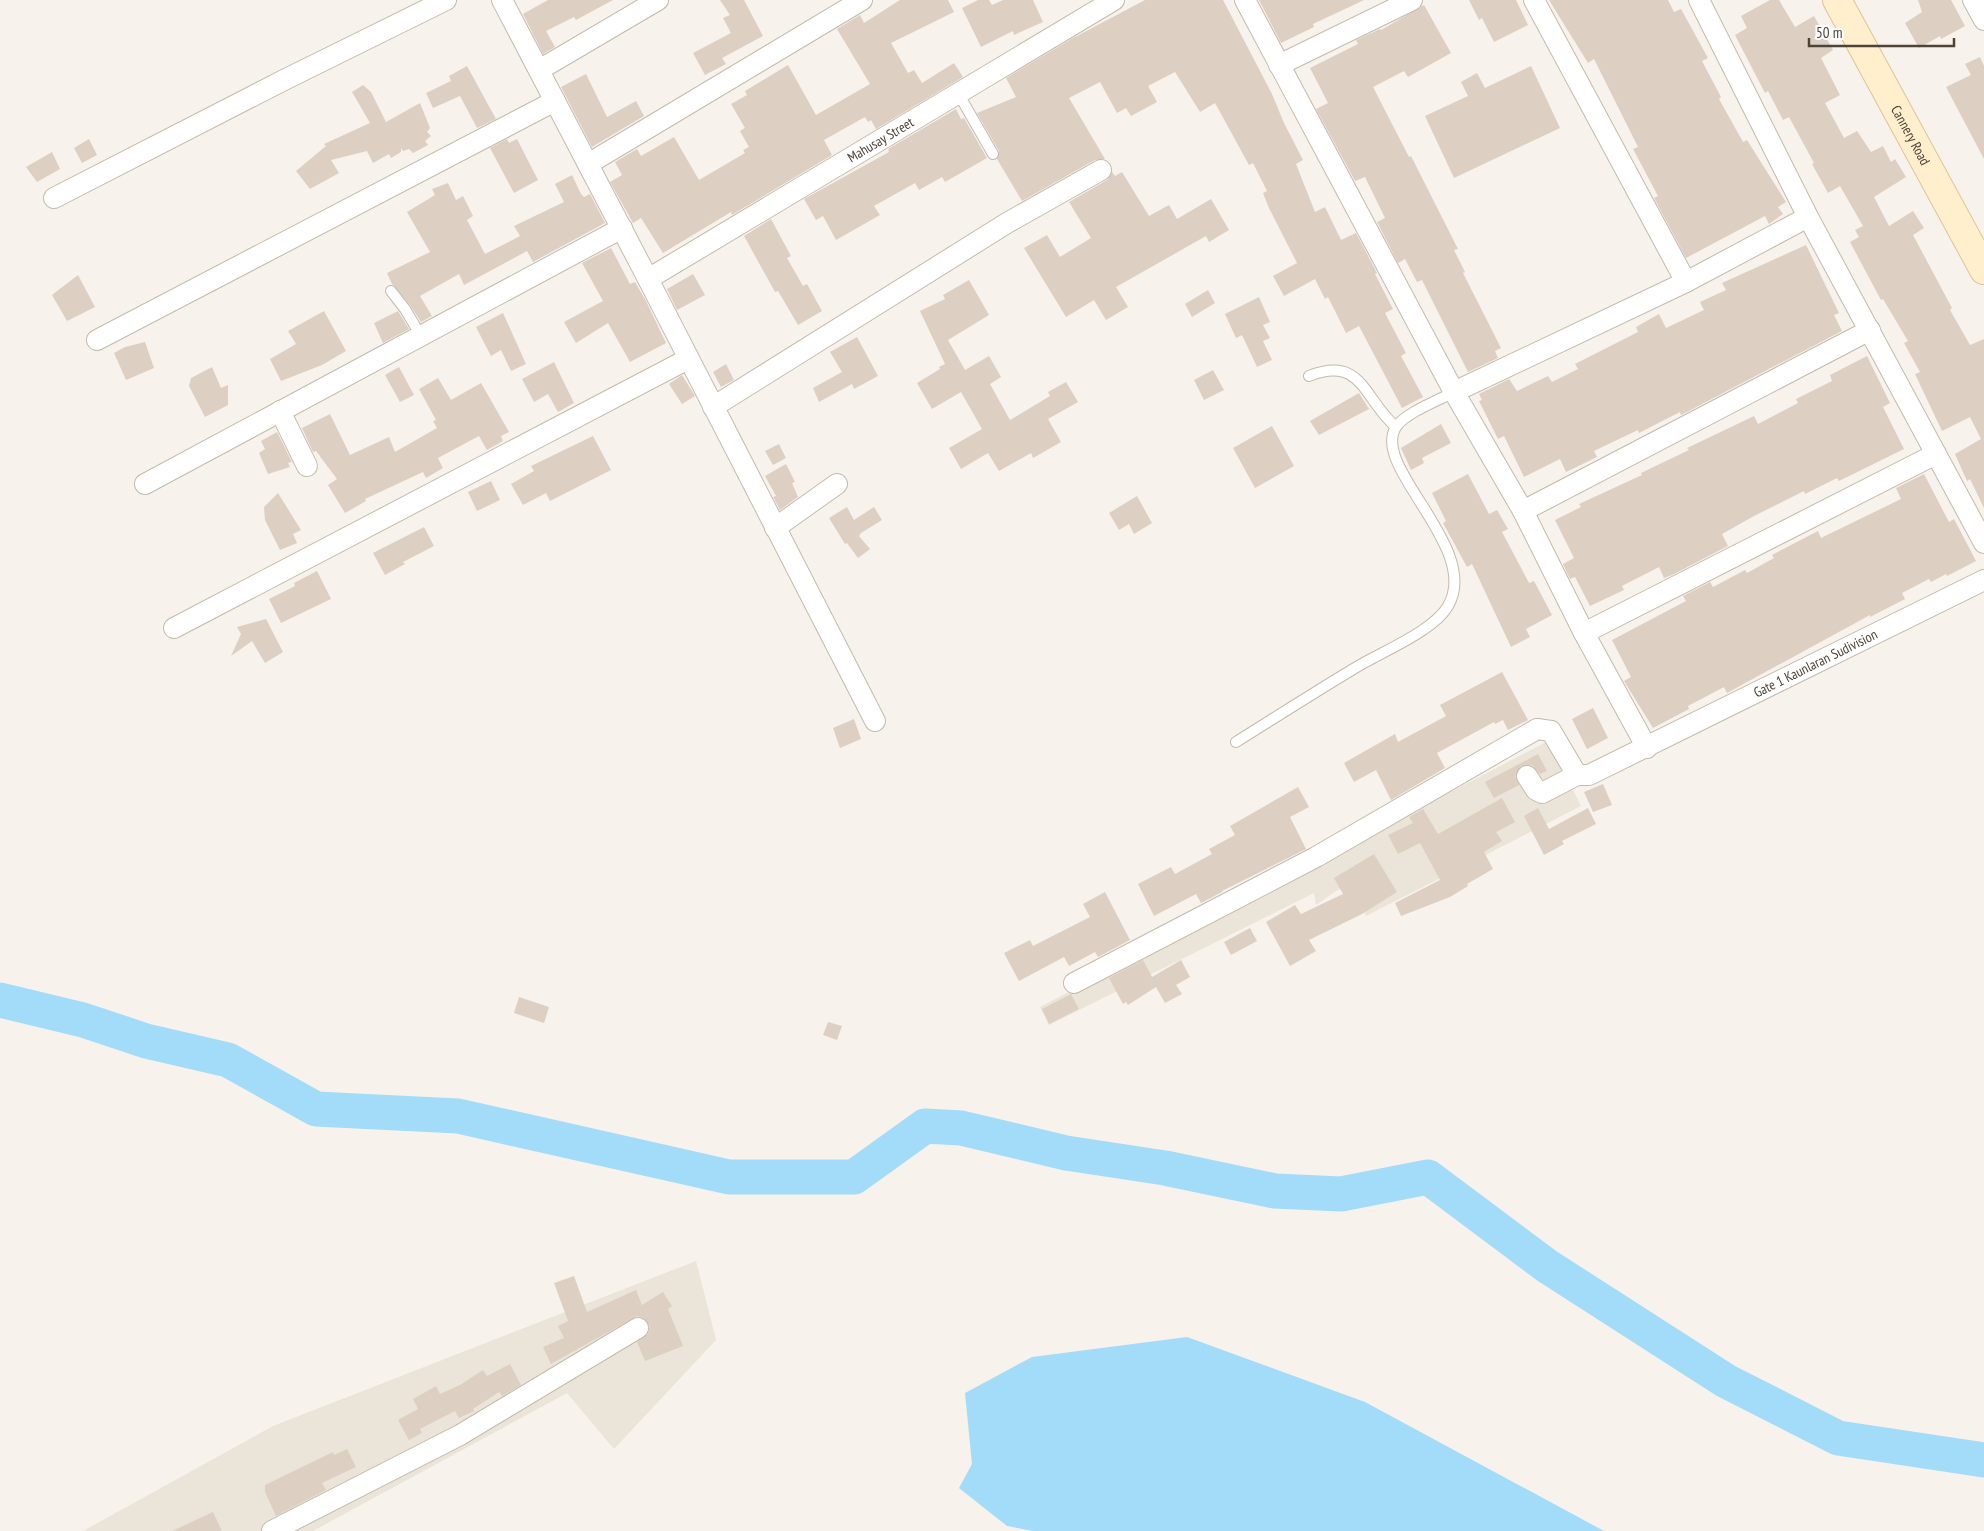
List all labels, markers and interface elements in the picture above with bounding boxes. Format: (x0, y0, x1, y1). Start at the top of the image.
scale bar (1809, 15, 1954, 47)
text: 50 m (1816, 23, 1842, 42)
street label: Cannery Road (1887, 102, 1934, 168)
street label: Mahusay Street (844, 113, 917, 167)
street label: Gate 1 Kaunlaran Sudivision (1751, 625, 1880, 701)

